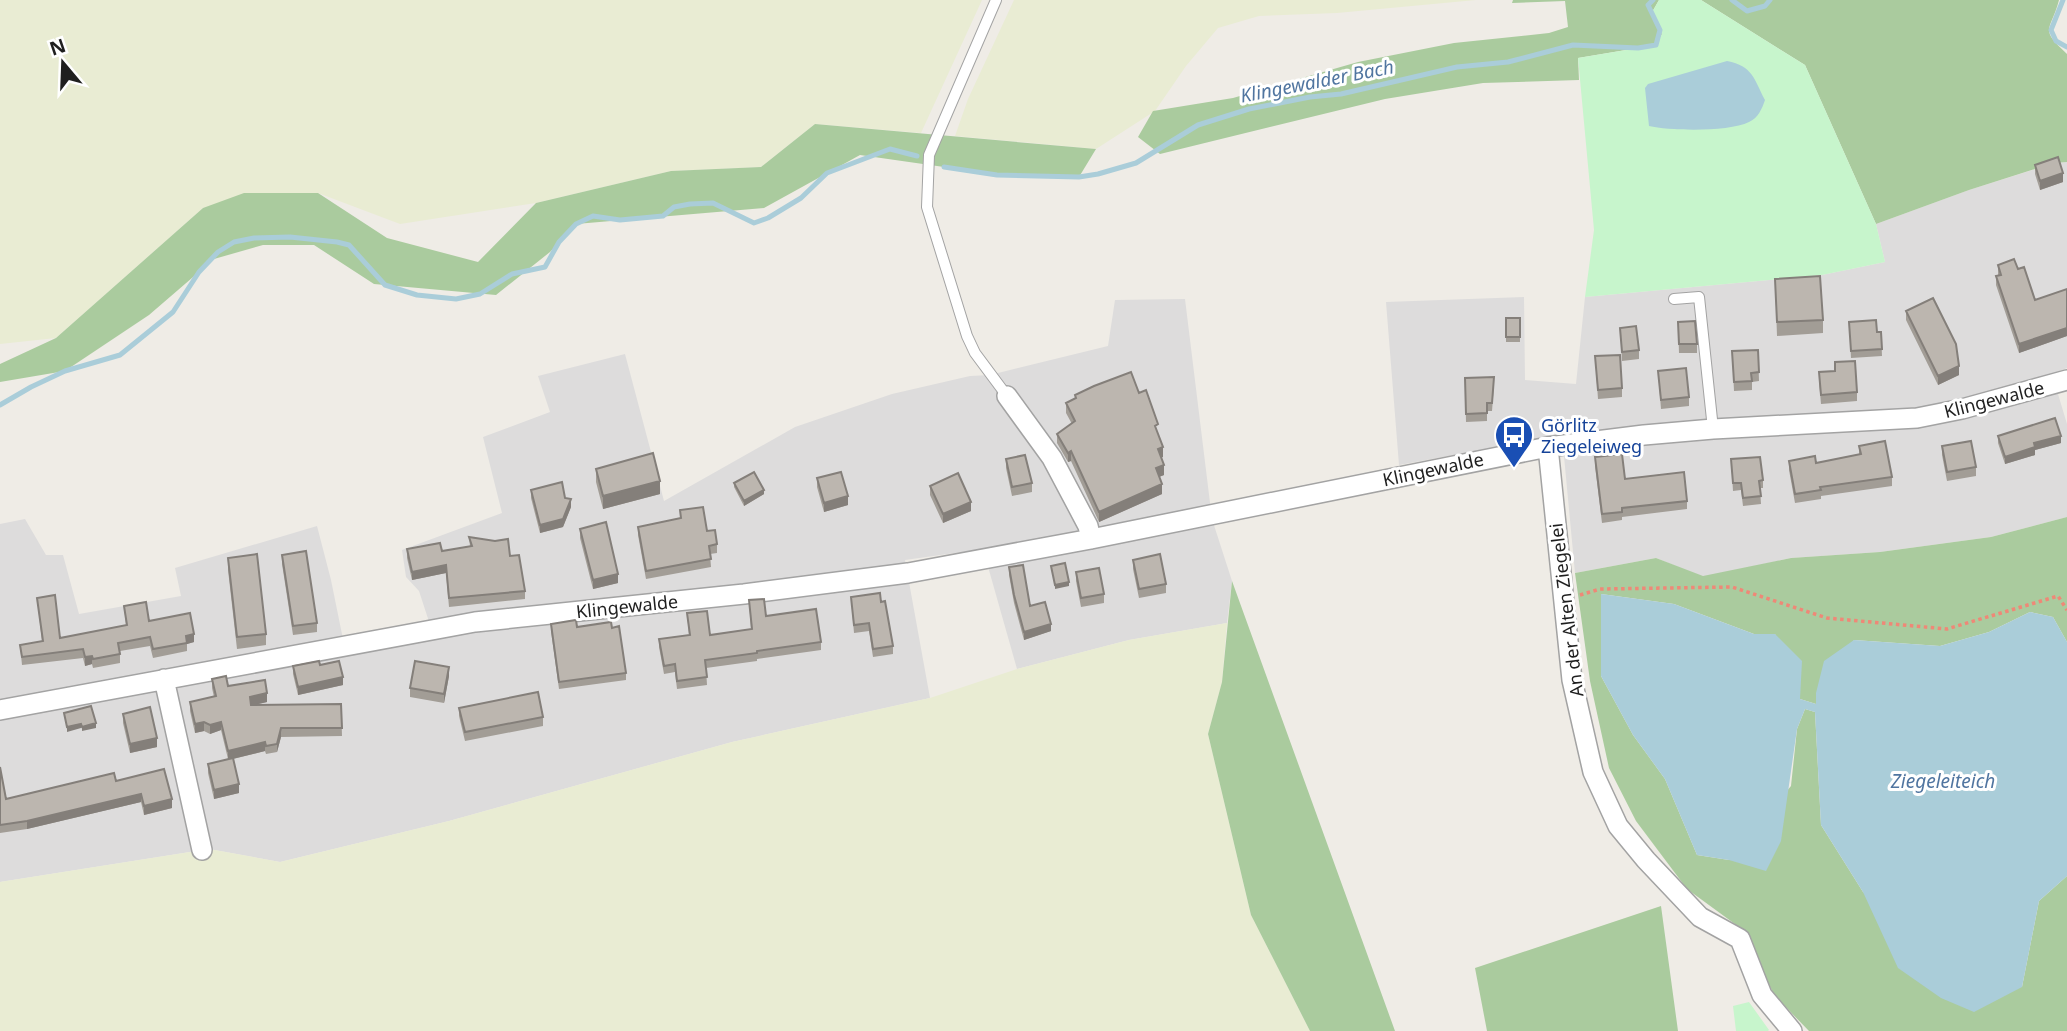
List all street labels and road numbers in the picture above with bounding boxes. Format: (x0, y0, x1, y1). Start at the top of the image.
street label: Klingewalde (1941, 375, 2047, 423)
street label: Klingewalde (1380, 447, 1486, 491)
street label: An der Alten Ziegelei (1543, 522, 1589, 698)
street label: Klingewalde (575, 589, 679, 623)

